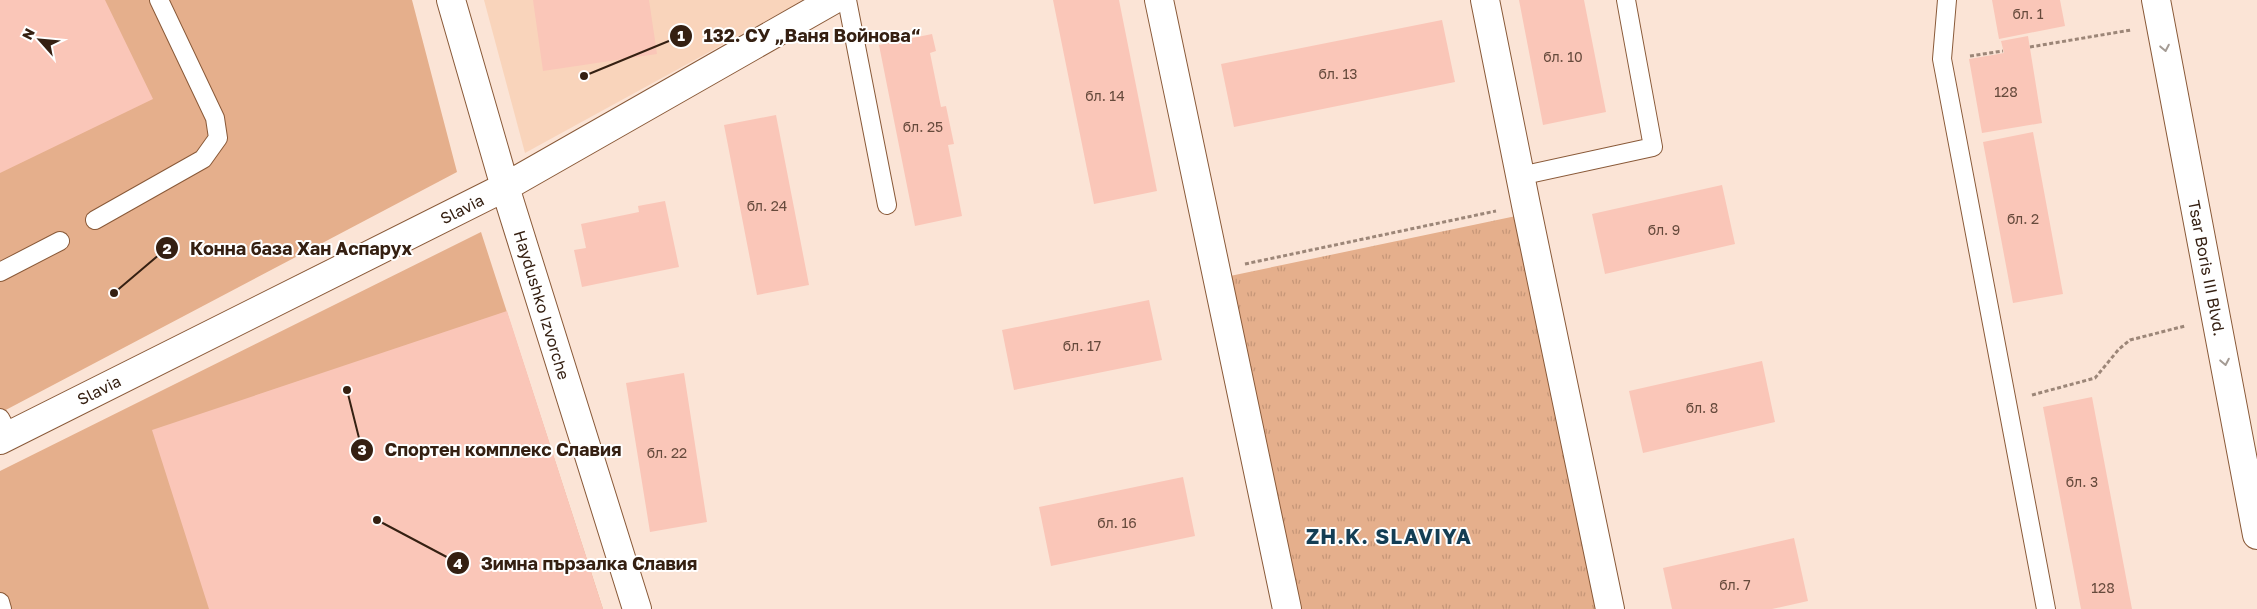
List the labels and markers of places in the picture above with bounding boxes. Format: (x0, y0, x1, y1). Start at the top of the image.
callout: 132. СУ „Ваня Войнова“ (669, 19, 931, 52)
callout: Конна база Хан Аспарух (155, 232, 422, 265)
callout: Спортен комплекс Славия (349, 433, 631, 466)
callout: Зимна пързалка Славия (446, 547, 708, 580)

